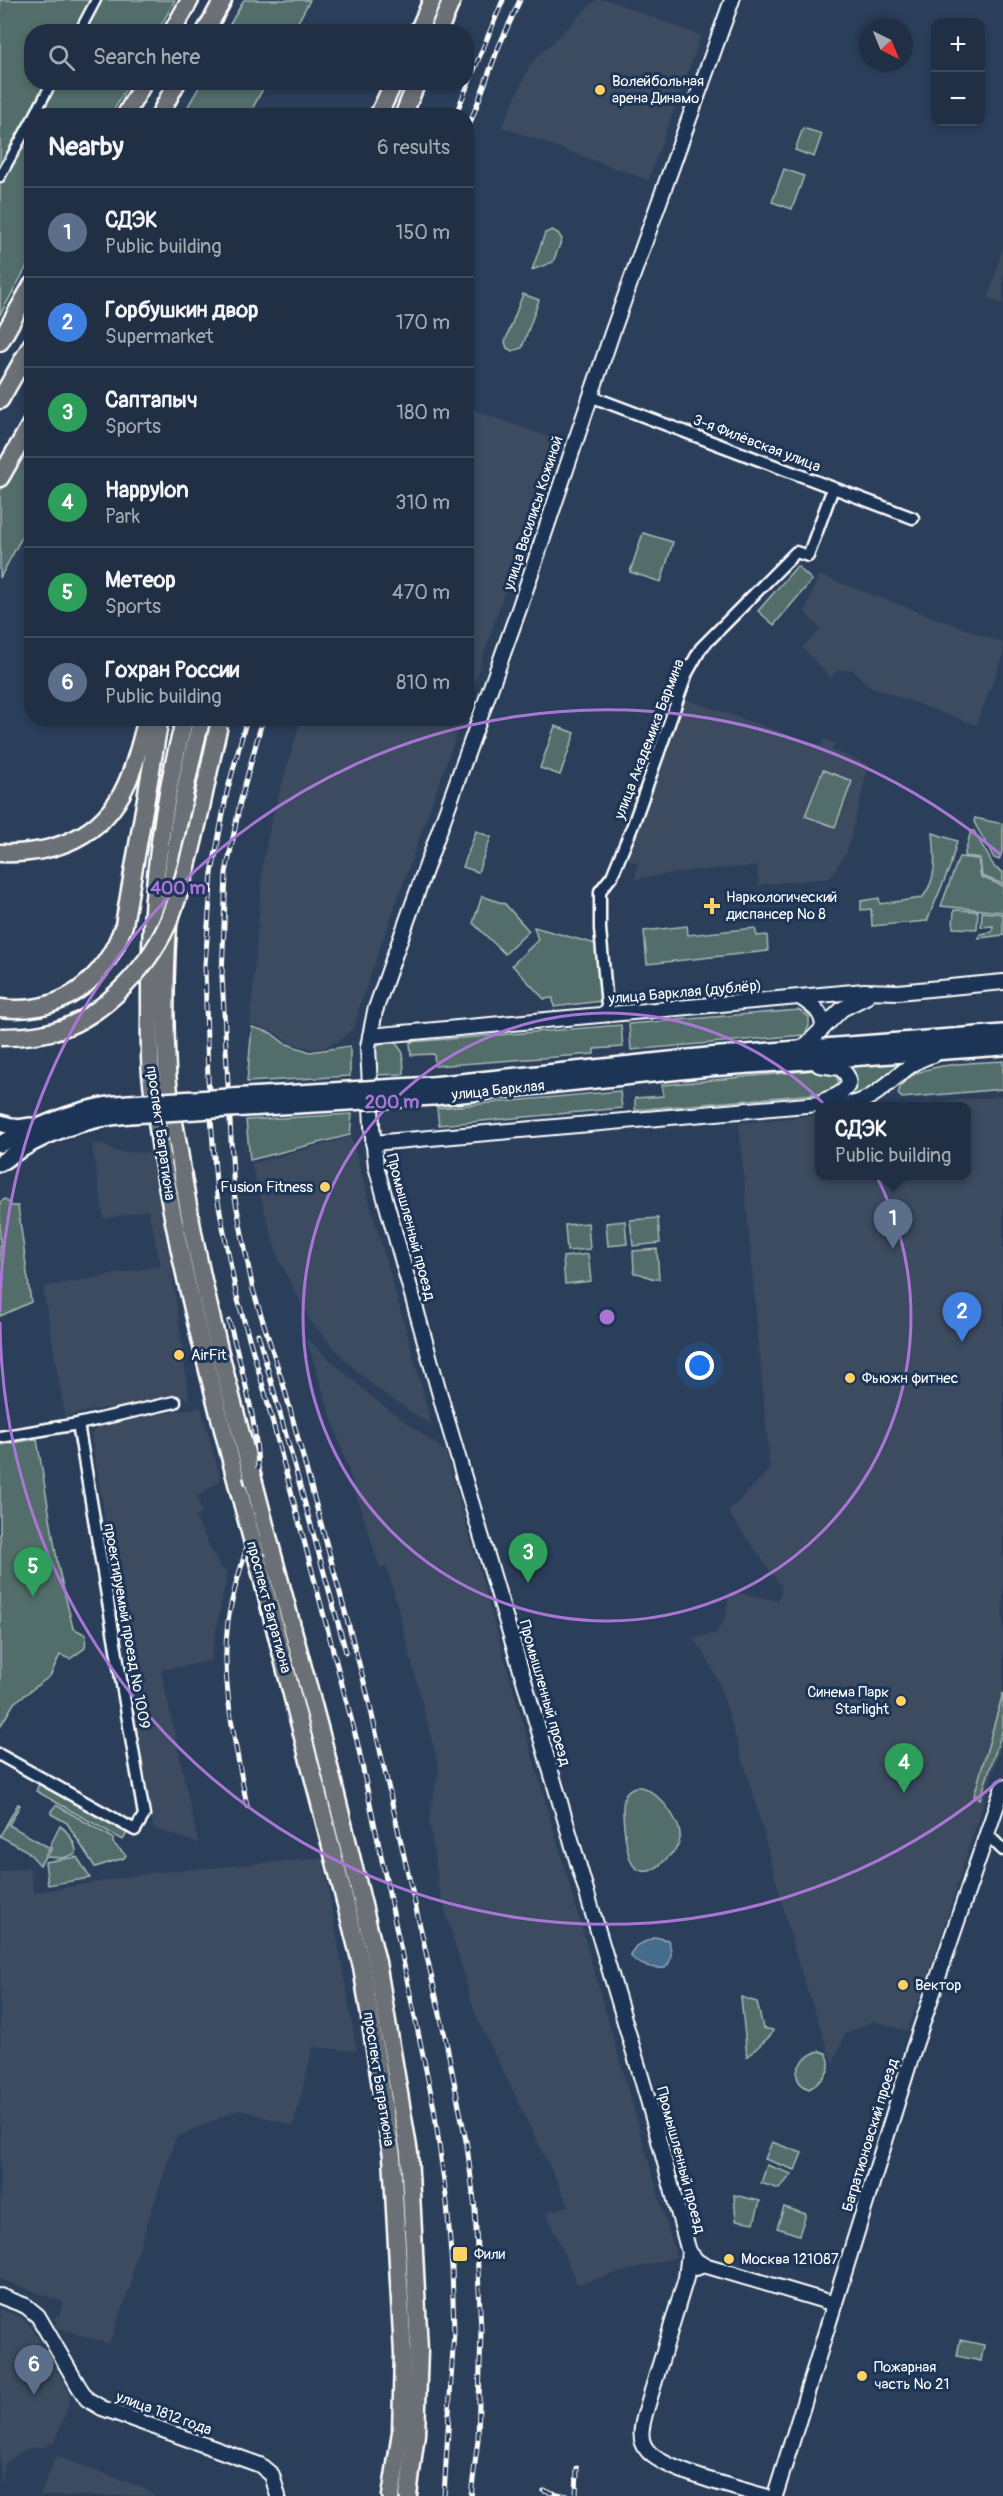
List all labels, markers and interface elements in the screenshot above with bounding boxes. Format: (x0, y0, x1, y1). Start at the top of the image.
north arrow (859, 18, 913, 72)
map controls (931, 18, 985, 126)
button: + (931, 18, 985, 72)
search box (24, 24, 474, 90)
icon: search (45, 41, 78, 74)
text: Search here (93, 43, 200, 71)
place label: Волейбольная арена Динамо (612, 72, 704, 108)
button: − (931, 72, 985, 126)
marker: Волейбольная арена Динамо (593, 83, 607, 97)
text: Nearby (48, 131, 124, 163)
text: 6 results (377, 135, 450, 160)
text: СДЭК (105, 206, 158, 234)
text: 1 (64, 220, 71, 245)
text: 150 m (396, 220, 450, 245)
text: Public building (105, 234, 221, 259)
text: Горбушкин двор (105, 296, 258, 324)
text: 2 (62, 310, 73, 335)
text: 170 m (396, 310, 450, 335)
text: Supermarket (105, 324, 214, 349)
text: Саптапыч (105, 386, 198, 414)
text: 3 (62, 400, 73, 425)
text: 180 m (396, 400, 450, 425)
street label: 3-я Филёвская улица (690, 410, 823, 477)
text: Sports (105, 414, 161, 439)
street label: улица Василисы Кожиной (499, 434, 567, 594)
text: Happylon (105, 476, 189, 504)
text: 4 (62, 490, 73, 515)
text: 310 m (395, 490, 450, 515)
text: Park (105, 504, 140, 529)
text: Метеор (105, 566, 176, 594)
text: 5 (62, 580, 73, 605)
text: 470 m (392, 580, 450, 605)
text: Sports (105, 594, 161, 619)
text: Гохран России (105, 656, 239, 684)
street label: улица Академика Бармина (610, 656, 689, 823)
text: 6 (62, 670, 73, 695)
text: 810 m (396, 670, 450, 695)
text: Public building (105, 684, 221, 709)
text: 400 m (151, 877, 205, 900)
place label: Наркологический диспансер № 8 (726, 888, 837, 924)
marker: Наркологический диспансер № 8 (703, 897, 721, 915)
street label: улица Барклая (дублёр) (607, 976, 762, 1009)
street label: проспект Багратиона (142, 1065, 179, 1202)
street label: улица Барклая (450, 1076, 545, 1105)
text: 200 m (365, 1091, 419, 1114)
popup (815, 1102, 971, 1180)
text: СДЭК (835, 1115, 887, 1143)
text: Public building (835, 1143, 951, 1168)
street label: Промышленный проезд (382, 1152, 439, 1303)
place label: Fusion Fitness (220, 1178, 313, 1197)
marker: Fusion Fitness (318, 1180, 332, 1194)
pin: 1 (874, 1200, 912, 1249)
pin: 2 (942, 1292, 982, 1342)
centre of rings (597, 1307, 617, 1327)
place label: AirFit (191, 1346, 227, 1365)
marker: AirFit (172, 1348, 186, 1362)
your location (685, 1351, 714, 1380)
place label: Фьюжн фитнес (862, 1369, 959, 1388)
marker: Фьюжн фитнес (843, 1371, 857, 1385)
street label: проектируемый проезд № 1009 (99, 1522, 154, 1730)
pin: 3 (508, 1534, 548, 1583)
street label: проспект Багратиона (242, 1539, 295, 1675)
pin: 5 (14, 1548, 52, 1597)
street label: Промышленный проезд (515, 1618, 574, 1768)
place label: Синема Парк Starlight (807, 1683, 890, 1719)
marker: Синема Парк Starlight (894, 1694, 908, 1708)
pin: 4 (884, 1744, 924, 1793)
place label: Вектор (915, 1976, 961, 1995)
marker: Вектор (896, 1978, 910, 1992)
street label: проспект Багратиона (359, 2011, 399, 2148)
street label: Багратионовский проезд (838, 2056, 903, 2214)
street label: Промышленный проезд (652, 2085, 709, 2236)
marker: Фили (451, 2245, 469, 2263)
place label: Фили (474, 2245, 506, 2264)
place label: Москва 121087 (741, 2250, 839, 2269)
marker: Москва 121087 (722, 2252, 736, 2266)
pin: 6 (15, 2346, 54, 2395)
place label: Пожарная часть № 21 (874, 2358, 949, 2394)
marker: Пожарная часть № 21 (855, 2369, 869, 2383)
street label: улица 1812 года (112, 2387, 214, 2440)

